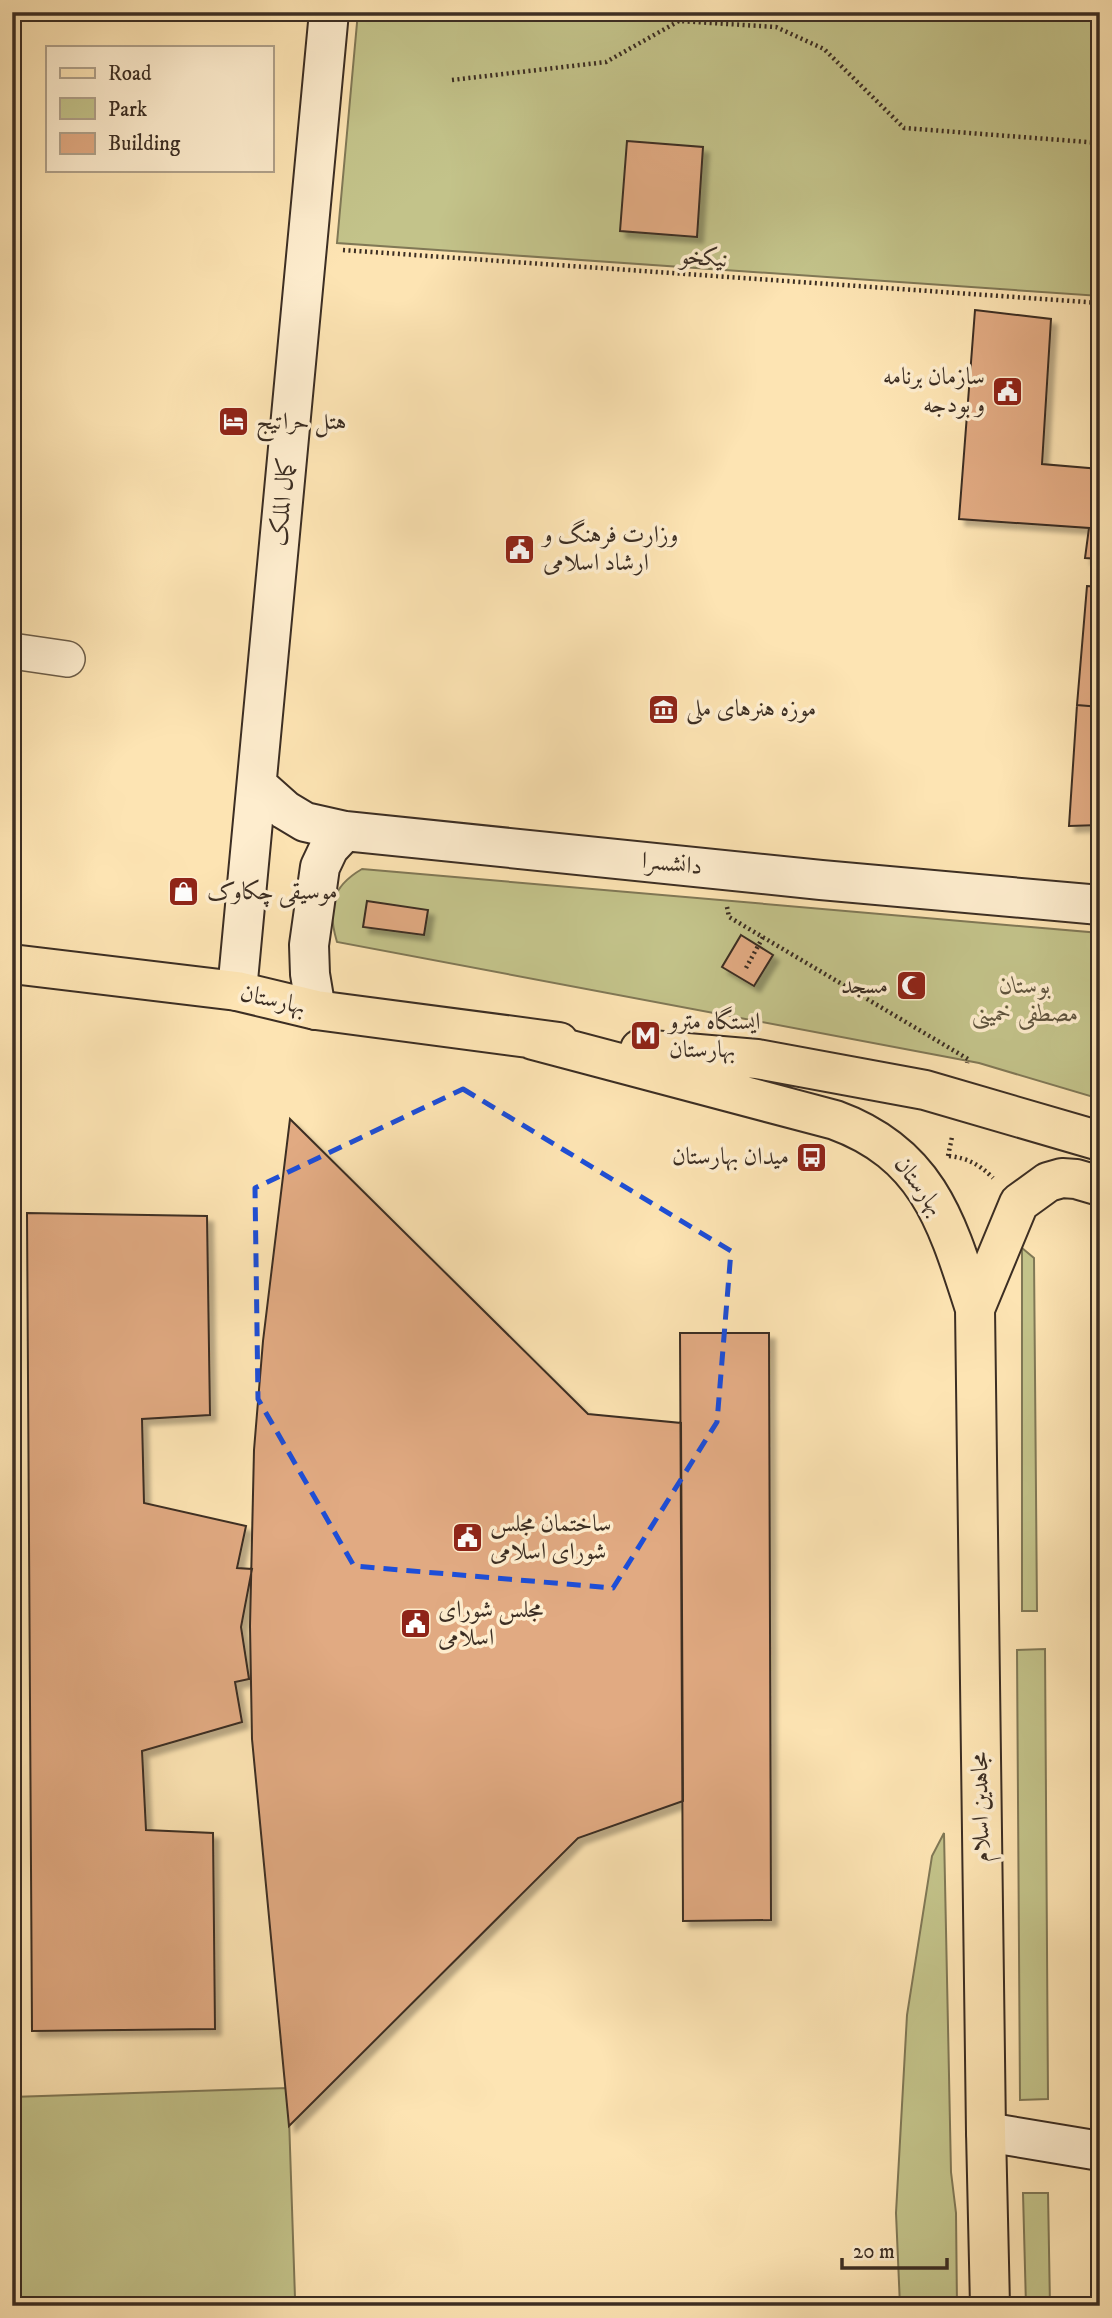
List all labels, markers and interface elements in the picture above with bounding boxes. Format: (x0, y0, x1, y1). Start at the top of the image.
legend (46, 46, 273, 172)
text: Road (108, 61, 152, 87)
text: Park (108, 97, 148, 123)
text: Building (108, 131, 181, 157)
street label: نیکخو (677, 241, 729, 275)
place label: سازمان برنامه و بودجه (883, 362, 985, 420)
public building icon: سازمان برنامه و بودجه (991, 374, 1025, 408)
hotel icon: هتل حراتیج (216, 405, 250, 439)
place label: هتل حراتیج (256, 407, 347, 442)
street label: کمال الملک (264, 456, 302, 548)
place label: وزارت فرهنگ و ارشاد اسلامی (540, 519, 678, 578)
public building icon: وزارت فرهنگ و ارشاد اسلامی (503, 532, 537, 566)
museum icon: موزه هنرهای ملی (646, 692, 680, 726)
place label: موزه هنرهای ملی (686, 694, 816, 725)
street label: دانشسرا (640, 846, 704, 882)
shop icon: موسیقی چکاوک (167, 875, 201, 909)
place label: موسیقی چکاوک (207, 877, 338, 908)
mosque icon: مسجد (894, 969, 928, 1003)
place label: مسجد (841, 971, 888, 1001)
park label: بوستان مصطفی خمینی (971, 971, 1079, 1030)
street label: بهارستان (237, 978, 309, 1022)
place label: ایستگاه مترو بهارستان (666, 1006, 760, 1065)
metro station icon: ایستگاه مترو بهارستان (629, 1019, 663, 1053)
bus stop icon: میدان بهارستان (795, 1140, 829, 1174)
place label: میدان بهارستان (672, 1142, 789, 1172)
street label: بهارستان (887, 1150, 951, 1222)
place label: ساختمان مجلس شورای اسلامی (490, 1509, 611, 1567)
public building icon: ساختمان مجلس شورای اسلامی (450, 1521, 484, 1555)
place label: مجلس شورای اسلامی (438, 1595, 544, 1653)
public building icon: مجلس شورای اسلامی (398, 1607, 432, 1641)
street label: مجاهدین اسلام (965, 1751, 1002, 1863)
scale bar (842, 2227, 948, 2271)
text: 20 m (853, 2239, 895, 2265)

